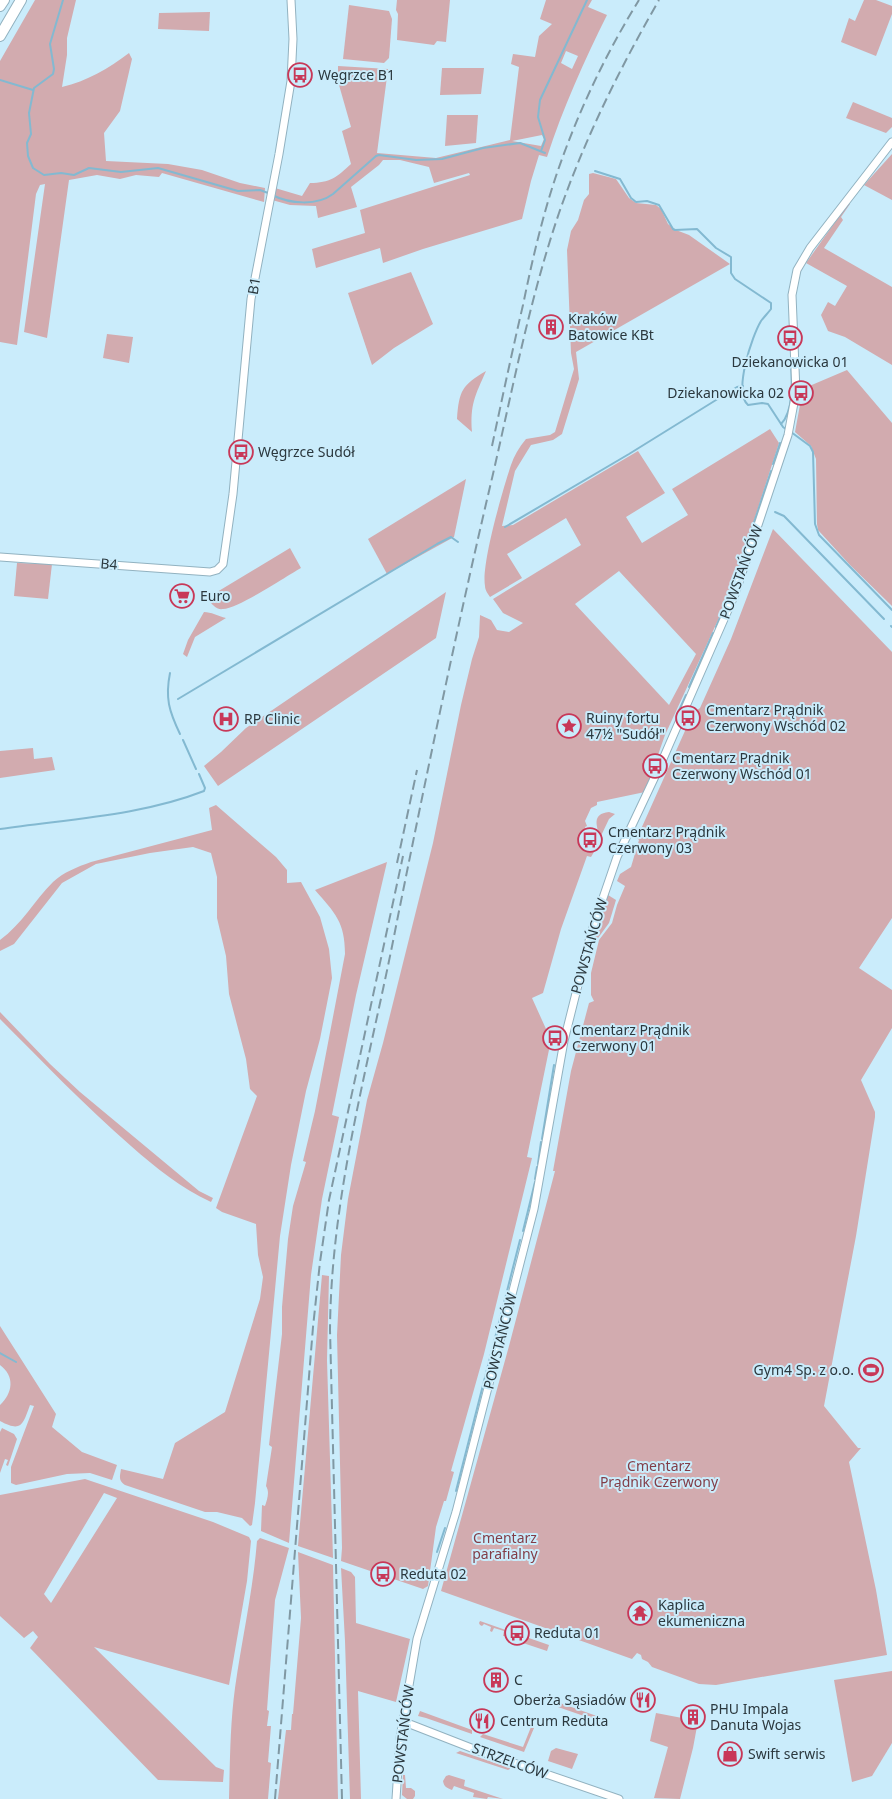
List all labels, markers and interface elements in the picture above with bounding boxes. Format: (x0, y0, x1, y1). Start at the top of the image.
bus stop icon: Węgrzce B1 (287, 62, 313, 88)
place label: Węgrzce B1 (318, 65, 395, 84)
street label: B1 (243, 276, 264, 296)
place label: Kraków Batowice KBt (568, 309, 654, 344)
building icon: Kraków Batowice KBt (538, 314, 564, 340)
bus stop icon: Dziekanowicka 01 (777, 325, 803, 351)
place label: Dziekanowicka 01 (732, 352, 848, 371)
bus stop icon: Dziekanowicka 02 (788, 380, 814, 406)
place label: Dziekanowicka 02 (667, 383, 784, 402)
bus stop icon: Węgrzce Sudół (228, 439, 254, 465)
place label: Węgrzce Sudół (258, 442, 355, 461)
street label: POWSTAŃCÓW (715, 522, 766, 621)
street label: B4 (100, 553, 118, 574)
supermarket icon: Euro (169, 583, 195, 609)
place label: Euro (200, 586, 230, 605)
place label: Cmentarz Prądnik Czerwony Wschód 02 (706, 700, 846, 735)
bus stop icon: Cmentarz Prądnik Czerwony Wschód 02 (675, 705, 701, 731)
hospital icon: RP Clinic (213, 706, 239, 732)
place label: Ruiny fortu 47½ "Sudół" (586, 708, 665, 743)
place label: RP Clinic (244, 709, 300, 728)
place icon: Ruiny fortu 47½ "Sudół" (556, 713, 582, 739)
place label: Cmentarz Prądnik Czerwony Wschód 01 (672, 748, 812, 783)
bus stop icon: Cmentarz Prądnik Czerwony Wschód 01 (642, 753, 668, 779)
place label: Cmentarz Prądnik Czerwony 03 (608, 822, 726, 857)
bus stop icon: Cmentarz Prądnik Czerwony 03 (577, 827, 603, 853)
street label: POWSTAŃCÓW (566, 896, 611, 996)
place label: Cmentarz Prądnik Czerwony 01 (572, 1020, 690, 1055)
bus stop icon: Cmentarz Prądnik Czerwony 01 (542, 1025, 568, 1051)
street label: POWSTAŃCÓW (478, 1291, 521, 1391)
sports icon: Gym4 Sp. z o.o. (858, 1357, 884, 1383)
place label: Gym4 Sp. z o.o. (754, 1360, 854, 1379)
park label: Cmentarz Prądnik Czerwony (600, 1456, 719, 1491)
park label: Cmentarz parafialny (472, 1528, 539, 1563)
bus stop icon: Reduta 02 (370, 1561, 396, 1587)
place label: Reduta 02 (400, 1564, 466, 1583)
place label: Kaplica ekumeniczna (658, 1595, 745, 1630)
temple icon: Kaplica ekumeniczna (627, 1600, 653, 1626)
bus stop icon: Reduta 01 (504, 1620, 530, 1646)
place label: Reduta 01 (534, 1623, 600, 1642)
building icon: C (483, 1667, 509, 1693)
place label: C (514, 1670, 523, 1689)
street label: POWSTAŃCÓW (387, 1684, 418, 1784)
restaurant icon: Oberża Sąsiadów (630, 1687, 656, 1713)
place label: Oberża Sąsiadów (513, 1690, 626, 1709)
place label: PHU Impala Danuta Wojas (710, 1699, 802, 1734)
building icon: PHU Impala Danuta Wojas (680, 1704, 706, 1730)
restaurant icon: Centrum Reduta (469, 1708, 495, 1734)
place label: Centrum Reduta (500, 1711, 608, 1730)
street label: STRZELCÓW (470, 1738, 551, 1783)
shop icon: Swift serwis (717, 1741, 743, 1767)
place label: Swift serwis (748, 1744, 826, 1763)

